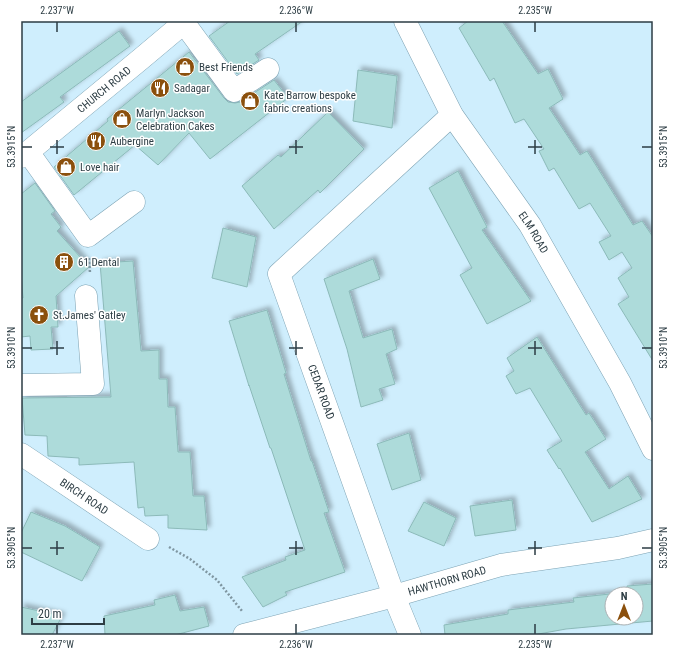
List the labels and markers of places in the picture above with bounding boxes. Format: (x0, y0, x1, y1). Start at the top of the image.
shop icon: Best Friends (174, 56, 196, 78)
place label: Best Friends (199, 61, 253, 74)
restaurant icon: Sadagar (149, 77, 171, 99)
place label: Sadagar (174, 82, 210, 95)
place label: Kate Barrow bespoke fabric creations (264, 89, 356, 115)
shop icon: Kate Barrow bespoke fabric creations (239, 90, 261, 112)
place label: Marlyn Jackson Celebration Cakes (136, 107, 215, 133)
shop icon: Marlyn Jackson Celebration Cakes (111, 108, 133, 130)
restaurant icon: Aubergine (85, 130, 107, 152)
place label: Aubergine (110, 135, 154, 148)
shop icon: Love hair (55, 156, 77, 178)
place label: Love hair (80, 161, 120, 174)
building icon: 61 Dental (53, 251, 75, 273)
place label: 61 Dental (78, 256, 119, 269)
church icon: St.James' Gatley (28, 304, 50, 326)
place label: St.James' Gatley (53, 309, 126, 322)

